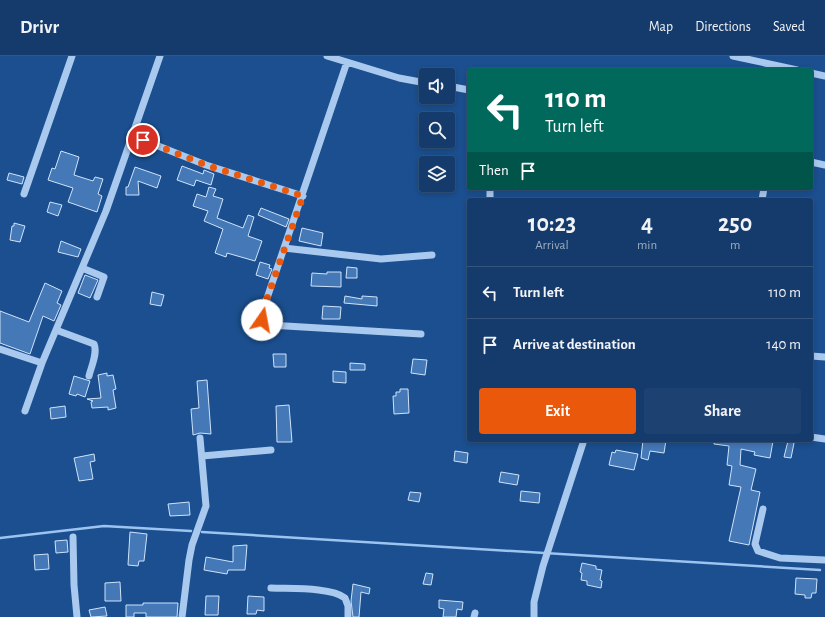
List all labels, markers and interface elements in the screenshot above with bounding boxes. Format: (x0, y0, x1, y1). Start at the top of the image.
text: Drivr (20, 18, 59, 37)
text: Map (649, 20, 673, 34)
text: Directions (695, 20, 751, 34)
text: Saved (773, 20, 805, 34)
map controls (419, 68, 455, 192)
button: sound (419, 68, 455, 104)
icon: left (479, 84, 531, 136)
text: 110 m (545, 85, 607, 113)
button: search (419, 112, 455, 148)
text: Turn left (545, 118, 604, 136)
pin (126, 123, 160, 157)
icon: arrive (132, 129, 154, 151)
button: layers (419, 156, 455, 192)
icon: arrive (517, 160, 539, 182)
text: Then (479, 163, 509, 178)
text: 10:23 (528, 212, 576, 236)
text: 4 (641, 212, 653, 236)
text: 250 (718, 212, 752, 236)
text: Arrival (535, 239, 569, 252)
text: min (637, 239, 657, 252)
text: m (730, 239, 740, 252)
icon: left (479, 282, 501, 304)
text: Turn left (513, 285, 564, 300)
text: 110 m (768, 285, 801, 300)
position arrow (241, 299, 283, 341)
icon: arrive (479, 334, 501, 356)
text: Arrive at destination (513, 337, 636, 352)
text: 140 m (766, 337, 801, 352)
button: Exit (479, 388, 636, 434)
button: Share (644, 388, 801, 434)

